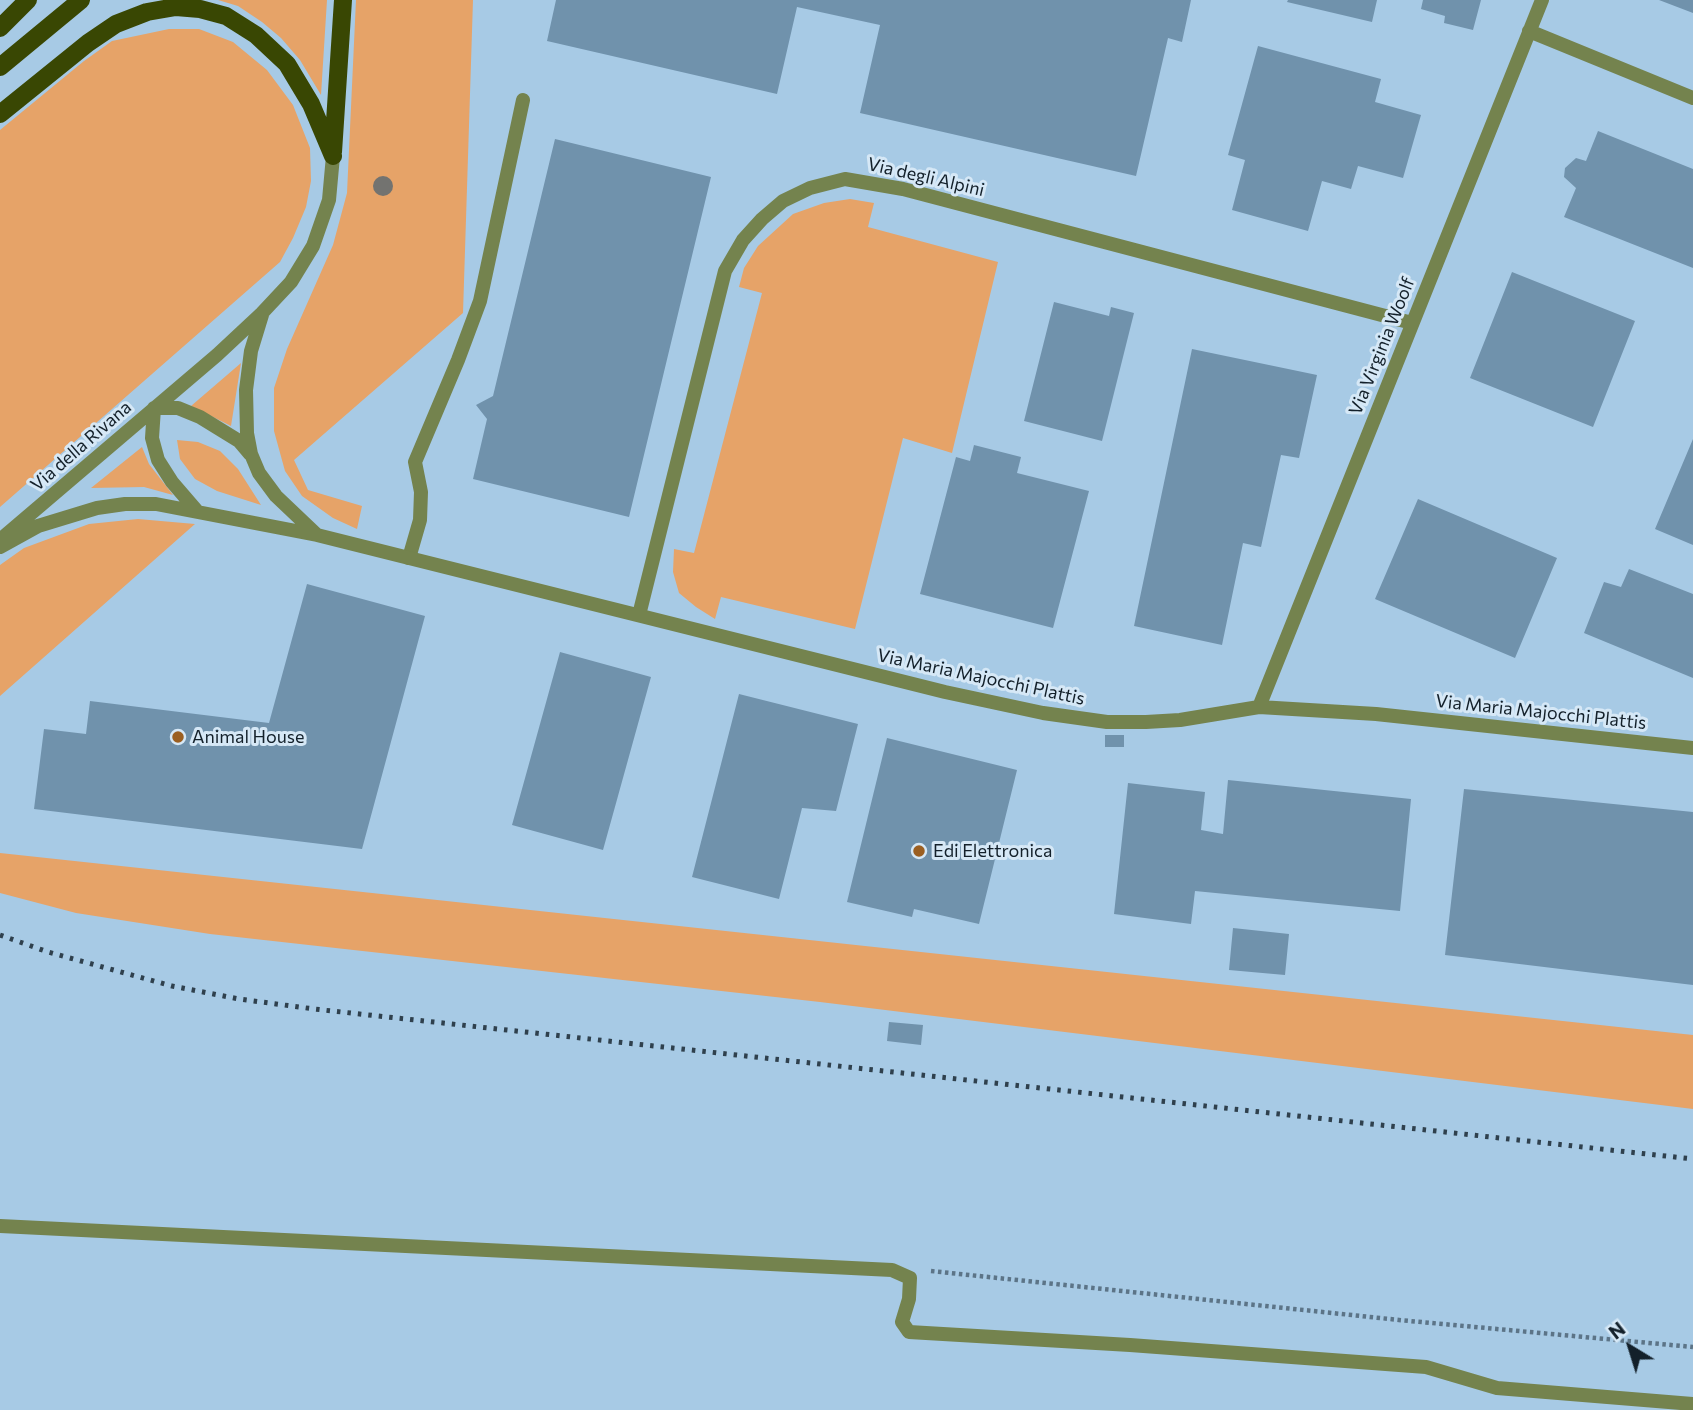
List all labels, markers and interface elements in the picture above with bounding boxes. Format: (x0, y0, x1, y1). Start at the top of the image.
street label: Via degli Alpini (865, 153, 987, 201)
street label: Via Virginia Woolf (1345, 274, 1419, 418)
street label: Via della Rivana (26, 396, 136, 496)
street label: Via Maria Majocchi Plattis (875, 644, 1087, 710)
street label: Via Maria Majocchi Plattis (1435, 690, 1647, 734)
place label: Animal House (192, 726, 304, 748)
marker: Animal House (170, 729, 186, 745)
place label: Edi Elettronica (933, 840, 1052, 862)
marker: Edi Elettronica (911, 843, 927, 859)
north arrow (1595, 1312, 1665, 1382)
text: N (1604, 1317, 1629, 1344)

